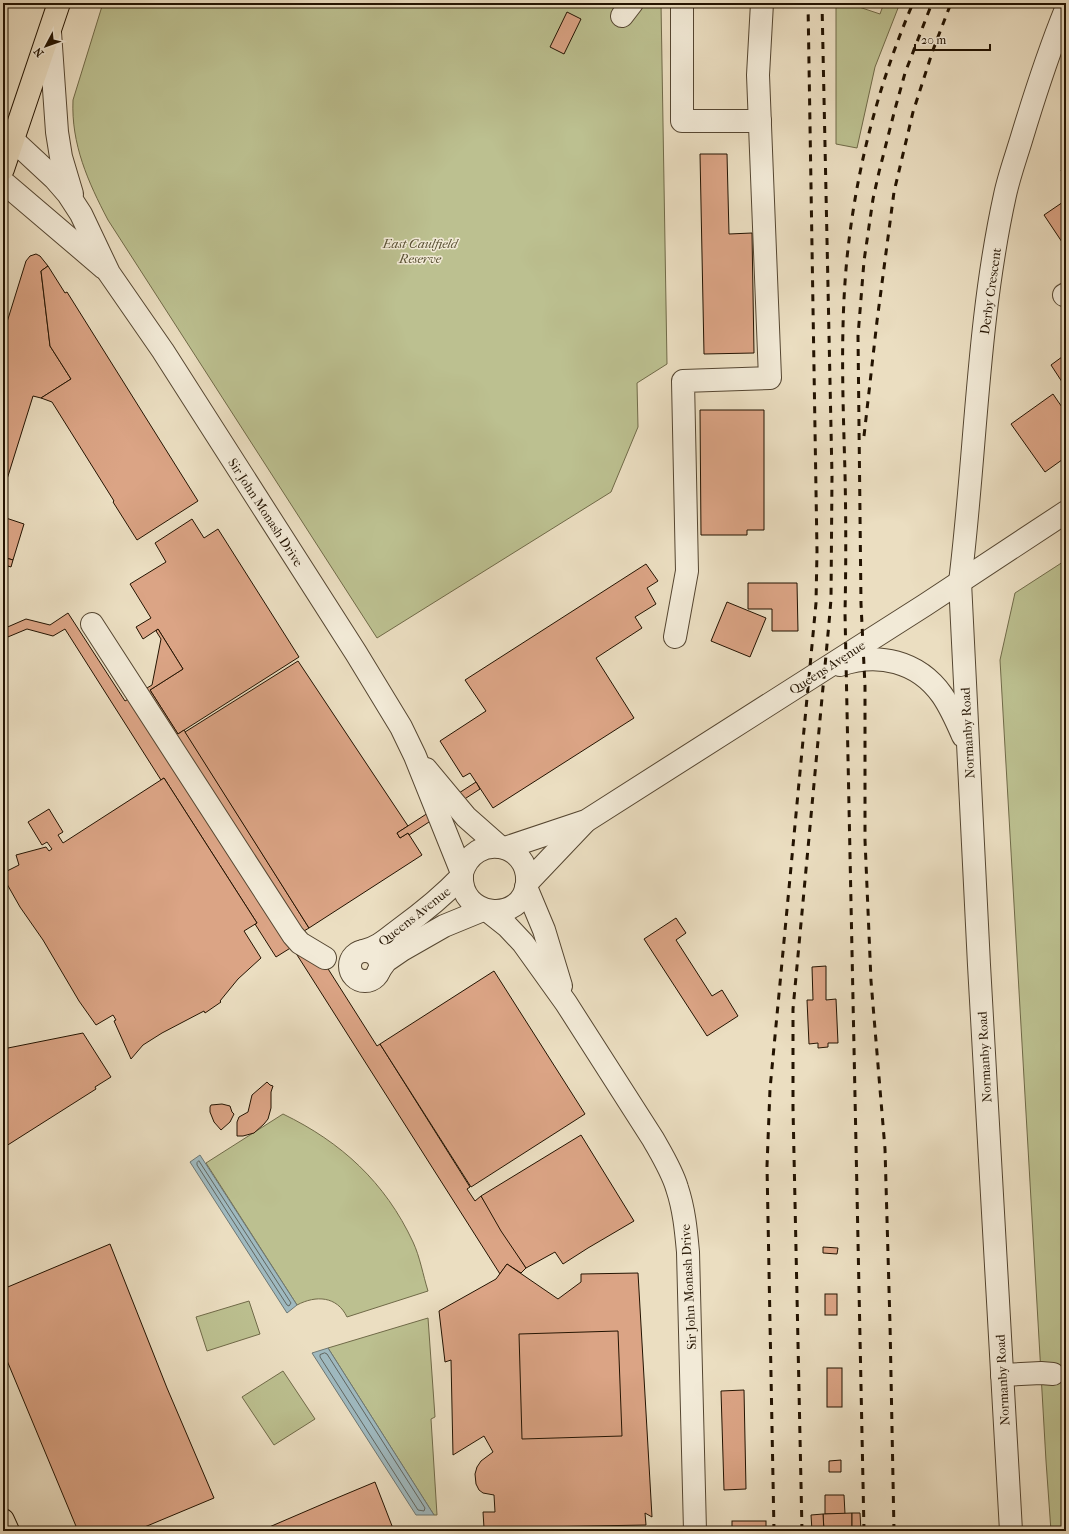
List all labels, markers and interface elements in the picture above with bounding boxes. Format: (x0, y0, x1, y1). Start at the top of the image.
north arrow (26, 26, 66, 66)
scale bar (915, 26, 990, 52)
text: 20 m (921, 33, 946, 47)
text: N (31, 44, 46, 60)
park label: East Caulfield Reserve (382, 236, 460, 266)
street label: Derby Crescent (977, 246, 1004, 336)
street label: Sir John Monash Drive (225, 455, 306, 570)
street label: Queens Avenue (787, 637, 868, 697)
street label: Normanby Road (958, 686, 977, 779)
street label: Queens Avenue (375, 883, 454, 949)
street label: Normanby Road (975, 1010, 994, 1103)
street label: Sir John Monash Drive (678, 1223, 699, 1350)
street label: Normanby Road (993, 1333, 1012, 1426)

